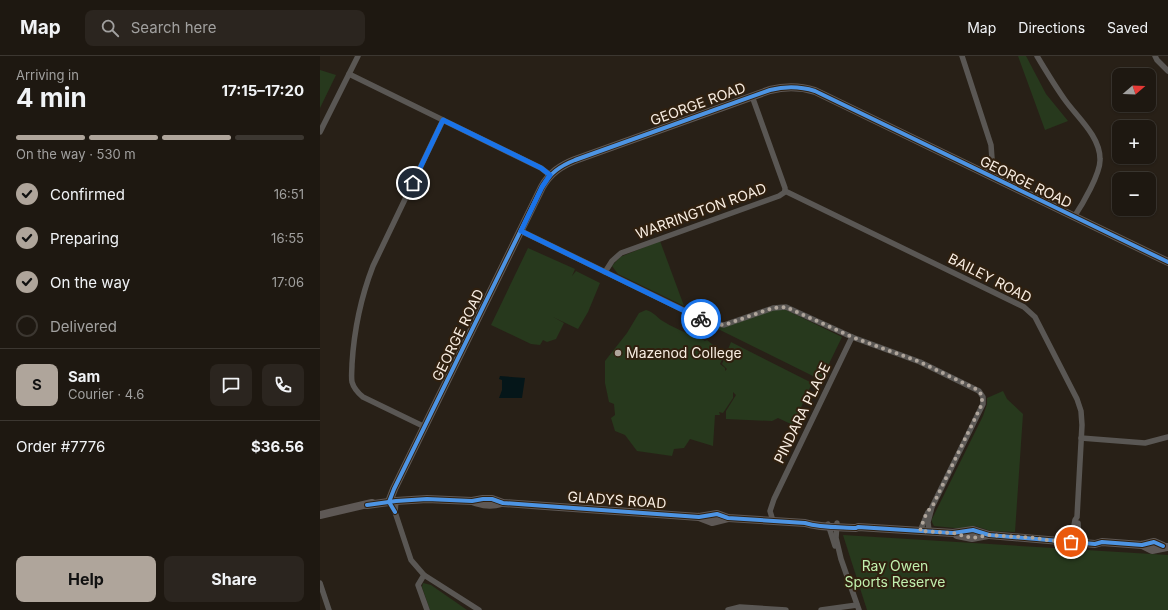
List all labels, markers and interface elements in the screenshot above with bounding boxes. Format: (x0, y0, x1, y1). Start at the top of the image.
search box (85, 10, 365, 46)
text: Map (20, 16, 61, 39)
icon: search (99, 17, 121, 39)
text: Search here (131, 18, 216, 37)
text: Map (967, 19, 996, 36)
text: Directions (1018, 19, 1085, 36)
text: Saved (1107, 19, 1148, 36)
text: Arriving in (16, 67, 79, 83)
north arrow (1112, 68, 1156, 112)
map controls (1112, 68, 1156, 216)
street label: GEORGE ROAD (648, 78, 748, 129)
text: 17:15–17:20 (221, 81, 304, 100)
text: 4 min (16, 82, 87, 113)
button: + (1112, 120, 1156, 164)
text: On the way · 530 m (16, 146, 136, 162)
street label: GEORGE ROAD (977, 152, 1075, 211)
pin (396, 166, 430, 200)
icon: home (402, 172, 424, 194)
button: − (1112, 172, 1156, 216)
street label: WARRINGTON ROAD (633, 179, 768, 242)
icon: check (16, 183, 38, 205)
text: Confirmed (50, 185, 125, 204)
text: 16:51 (274, 186, 304, 202)
icon: check (16, 227, 38, 249)
text: Preparing (50, 229, 119, 248)
text: 16:55 (271, 230, 304, 246)
street label: BAILEY ROAD (946, 249, 1035, 306)
icon: check (16, 271, 38, 293)
text: On the way (50, 273, 130, 292)
text: 17:06 (272, 274, 304, 290)
street label: GEORGE ROAD (428, 286, 487, 384)
courier (681, 299, 721, 339)
icon: bike (690, 308, 712, 330)
text: Delivered (50, 317, 117, 336)
place label: Mazenod College (626, 344, 742, 361)
marker: Mazenod College (613, 348, 623, 358)
street label: PINDARA PLACE (770, 360, 833, 466)
button: chat (210, 364, 252, 406)
button: phone (262, 364, 304, 406)
text: Sam (68, 367, 100, 386)
text: S (32, 375, 42, 394)
text: Courier · 4.6 (68, 386, 144, 402)
text: Order #7776 (16, 437, 105, 456)
text: $36.56 (251, 437, 304, 456)
street label: GLADYS ROAD (567, 488, 667, 511)
pin (1054, 525, 1088, 559)
icon: bag (1060, 531, 1082, 553)
button: Help (16, 556, 156, 602)
button: Share (164, 556, 304, 602)
park label: Ray Owen Sports Reserve (845, 557, 945, 590)

